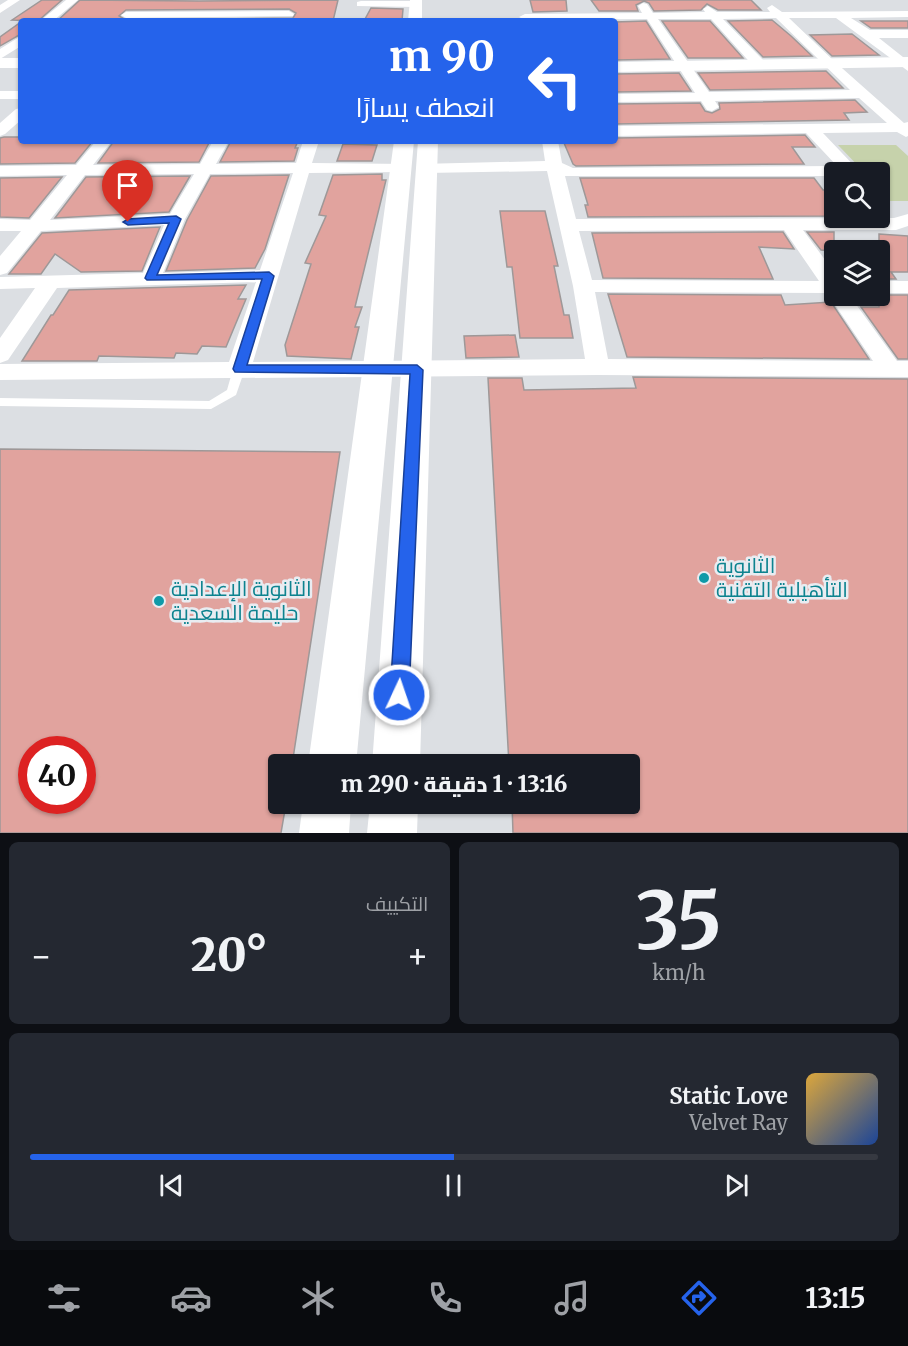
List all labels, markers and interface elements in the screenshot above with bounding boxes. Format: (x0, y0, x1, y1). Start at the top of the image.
text: 90 m (389, 30, 495, 82)
icon: left (516, 42, 594, 120)
text: انعطف يسارًا (355, 90, 495, 124)
pin (102, 160, 153, 222)
map controls (824, 162, 890, 306)
button: search (824, 162, 890, 228)
icon: arrive (111, 169, 144, 202)
button: layers (824, 240, 890, 306)
place label: الثانوية التأهيلية التقنية (716, 552, 848, 603)
marker: الثانوية التأهيلية التقنية (697, 571, 711, 585)
place label: الثانوية الإعدادية حليمة السعدية (171, 575, 312, 626)
marker: الثانوية الإعدادية حليمة السعدية (152, 594, 166, 608)
position arrow (367, 663, 431, 727)
speed limit sign: 40 (18, 736, 96, 814)
text: 13:16 · 1 دقيقة · 290 m (341, 770, 567, 798)
text: 35 (635, 872, 722, 970)
text: التكييف (366, 891, 429, 916)
text: 20° (191, 927, 268, 983)
text: − (30, 936, 52, 977)
text: + (406, 936, 428, 977)
text: km/h (652, 960, 705, 985)
text: Static Love (669, 1082, 788, 1110)
text: Velvet Ray (689, 1110, 788, 1135)
icon: previous (155, 1169, 188, 1202)
icon: pause (437, 1169, 470, 1202)
icon: next (720, 1169, 753, 1202)
icon: filters (43, 1277, 85, 1319)
icon: car (170, 1277, 212, 1319)
icon: climate (297, 1277, 339, 1319)
icon: phone (424, 1277, 466, 1319)
icon: music (551, 1277, 593, 1319)
icon: directions (678, 1277, 720, 1319)
text: 13:15 (805, 1281, 865, 1315)

